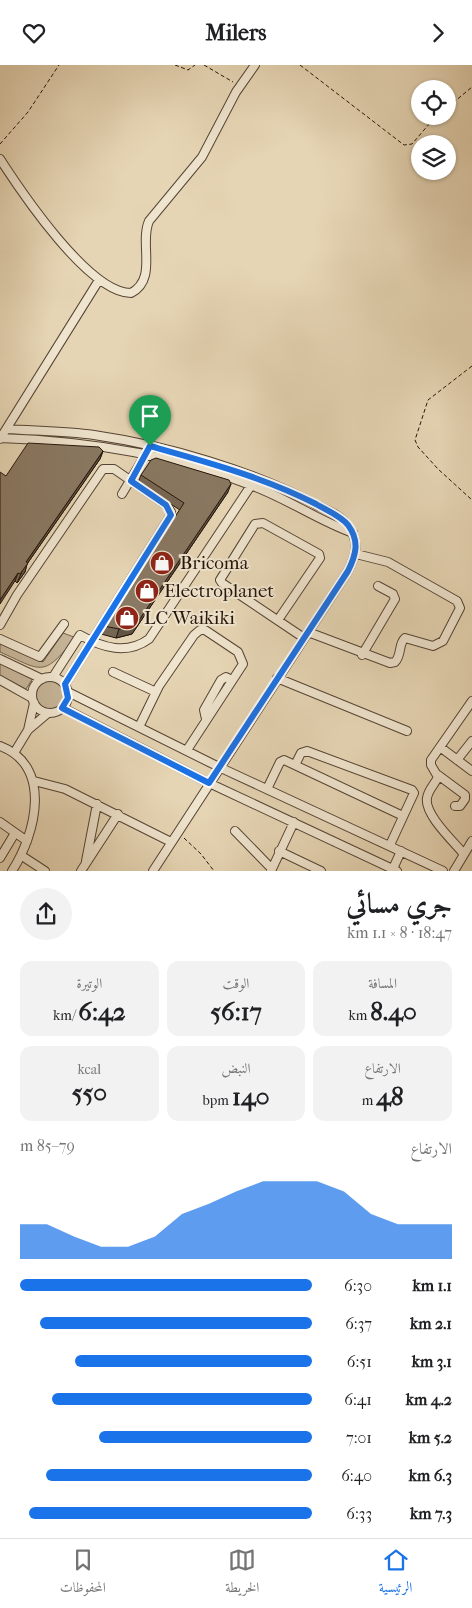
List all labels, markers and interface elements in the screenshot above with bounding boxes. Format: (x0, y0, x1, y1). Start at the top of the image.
icon: heart (20, 19, 48, 47)
icon: forward (424, 19, 452, 47)
text: Milers (206, 20, 266, 46)
map controls (411, 80, 456, 180)
button: locate (411, 80, 456, 125)
button: layers (411, 135, 456, 180)
pin (129, 395, 171, 446)
icon: arrive (136, 402, 164, 430)
shop icon: Bricoma (149, 550, 175, 576)
place label: Bricoma (180, 552, 249, 574)
shop icon: Electroplanet (134, 578, 160, 604)
place label: Electroplanet (164, 580, 274, 602)
shop icon: LC Waikiki (114, 605, 140, 631)
place label: LC Waikiki (144, 607, 235, 629)
text: جري مسائي (346, 887, 452, 920)
button: share (20, 888, 72, 940)
text: 18:47 · 8 × 1.1 km (347, 923, 452, 942)
text: الوتيرة (76, 975, 102, 992)
text: الوقت (223, 975, 249, 992)
text: المسافة (368, 975, 397, 992)
text: 6:42 (78, 997, 126, 1026)
text: 56:17 (210, 997, 262, 1026)
text: 8.40 (370, 997, 417, 1026)
text: /km (53, 1007, 78, 1024)
text: km (348, 1007, 370, 1024)
text: النبض (222, 1060, 250, 1077)
text: الارتفاع (365, 1060, 401, 1077)
text: kcal (78, 1061, 101, 1078)
text: 550 (72, 1078, 107, 1107)
text: 140 (232, 1082, 270, 1111)
text: 48 (376, 1082, 404, 1111)
text: bpm (203, 1092, 232, 1109)
text: m (362, 1092, 376, 1109)
text: 79–85 m (20, 1136, 75, 1155)
text: الارتفاع (410, 1139, 452, 1158)
text: 6:30 (344, 1276, 372, 1295)
text: 1.1 km (413, 1276, 452, 1295)
text: 6:37 (345, 1314, 372, 1333)
text: 2.1 km (410, 1314, 452, 1333)
text: 6:51 (347, 1352, 372, 1371)
text: 3.1 km (412, 1352, 452, 1371)
text: 6:41 (344, 1390, 372, 1409)
text: 4.2 km (406, 1390, 452, 1409)
text: 7:01 (346, 1428, 372, 1447)
text: 5.2 km (409, 1428, 452, 1447)
text: 6:40 (341, 1466, 372, 1485)
text: 6.3 km (409, 1466, 452, 1485)
text: 6:33 (346, 1504, 372, 1523)
text: 7.3 km (410, 1504, 452, 1523)
tab: المحفوظات (60, 1546, 106, 1601)
tab: الخريطة (225, 1546, 259, 1601)
tab: الرئيسية (379, 1546, 412, 1601)

